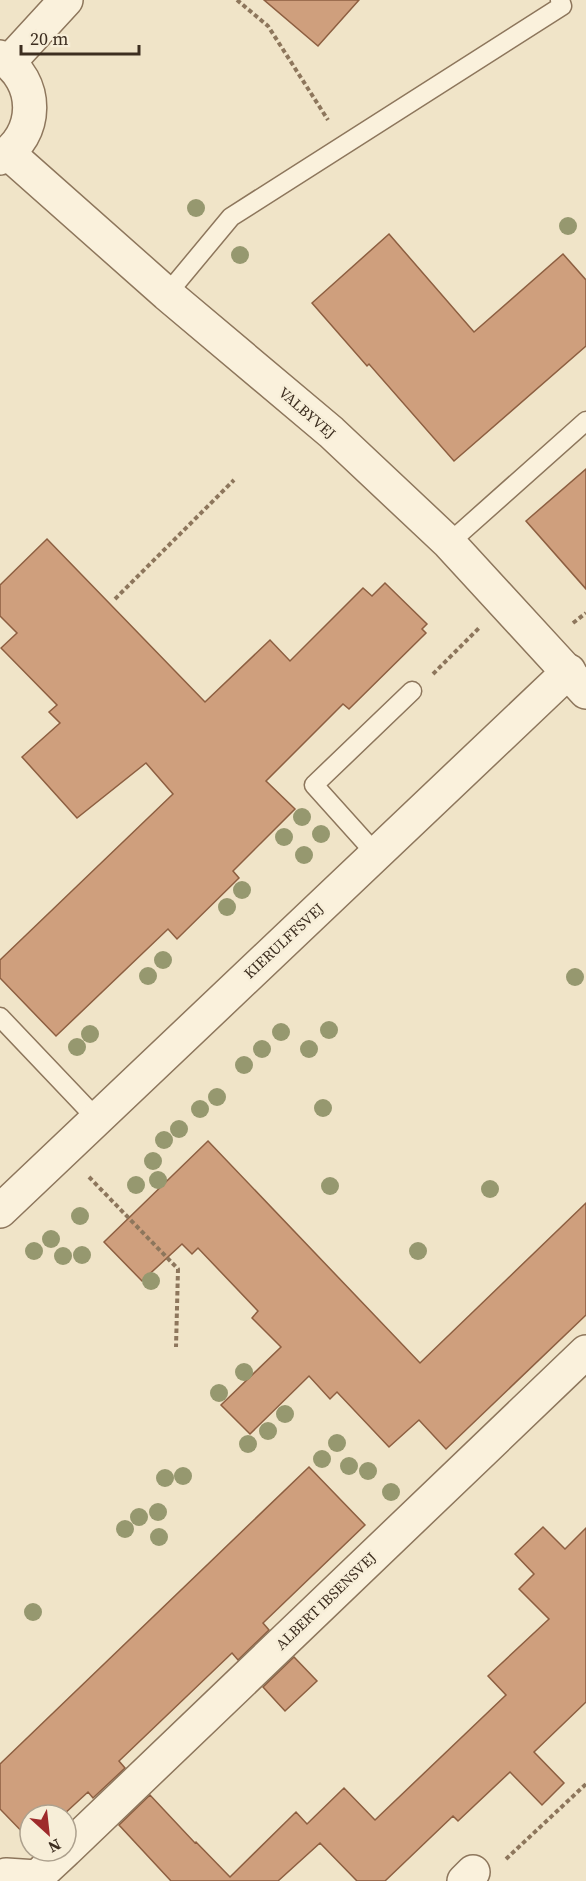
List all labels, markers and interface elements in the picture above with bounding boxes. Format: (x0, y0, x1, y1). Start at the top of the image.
scale bar (21, 18, 140, 56)
text: 20 m (30, 26, 68, 51)
street label: VALBYVEJ (274, 382, 341, 444)
street label: KIERULFFSVEJ (239, 898, 329, 983)
street label: ALBERT IBSENSVEJ (271, 1547, 381, 1654)
north arrow (18, 1803, 78, 1863)
text: N (44, 1834, 65, 1859)

